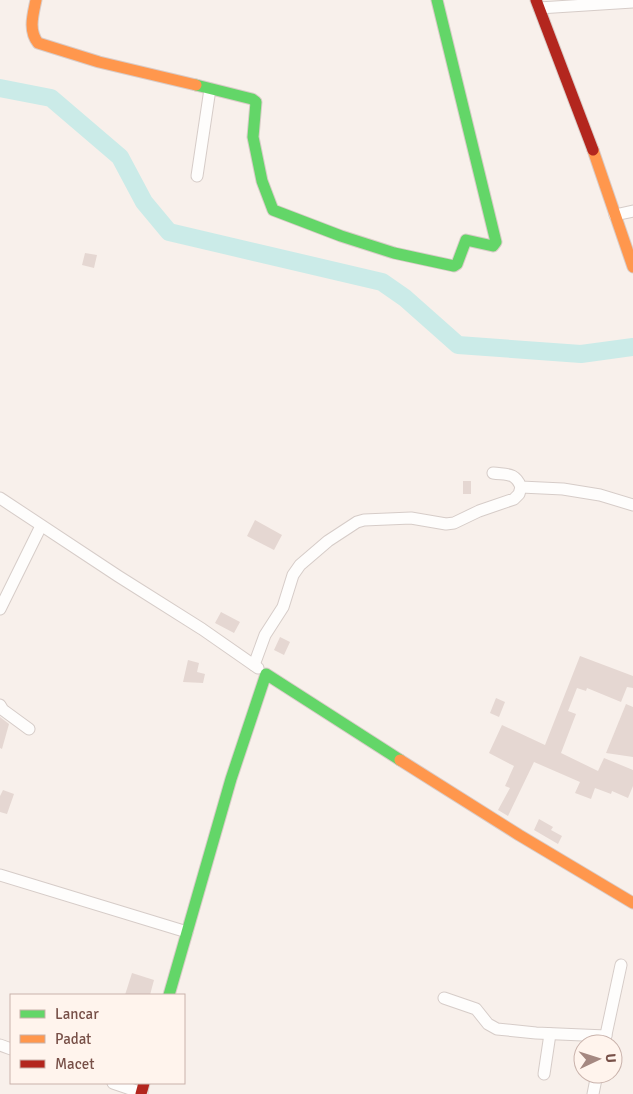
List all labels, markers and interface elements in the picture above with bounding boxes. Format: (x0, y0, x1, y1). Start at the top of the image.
legend (10, 994, 185, 1084)
text: Lancar (55, 1005, 99, 1023)
text: Padat (55, 1030, 91, 1048)
north arrow (573, 1034, 623, 1084)
text: U (602, 1053, 619, 1063)
text: Macet (55, 1055, 94, 1073)

